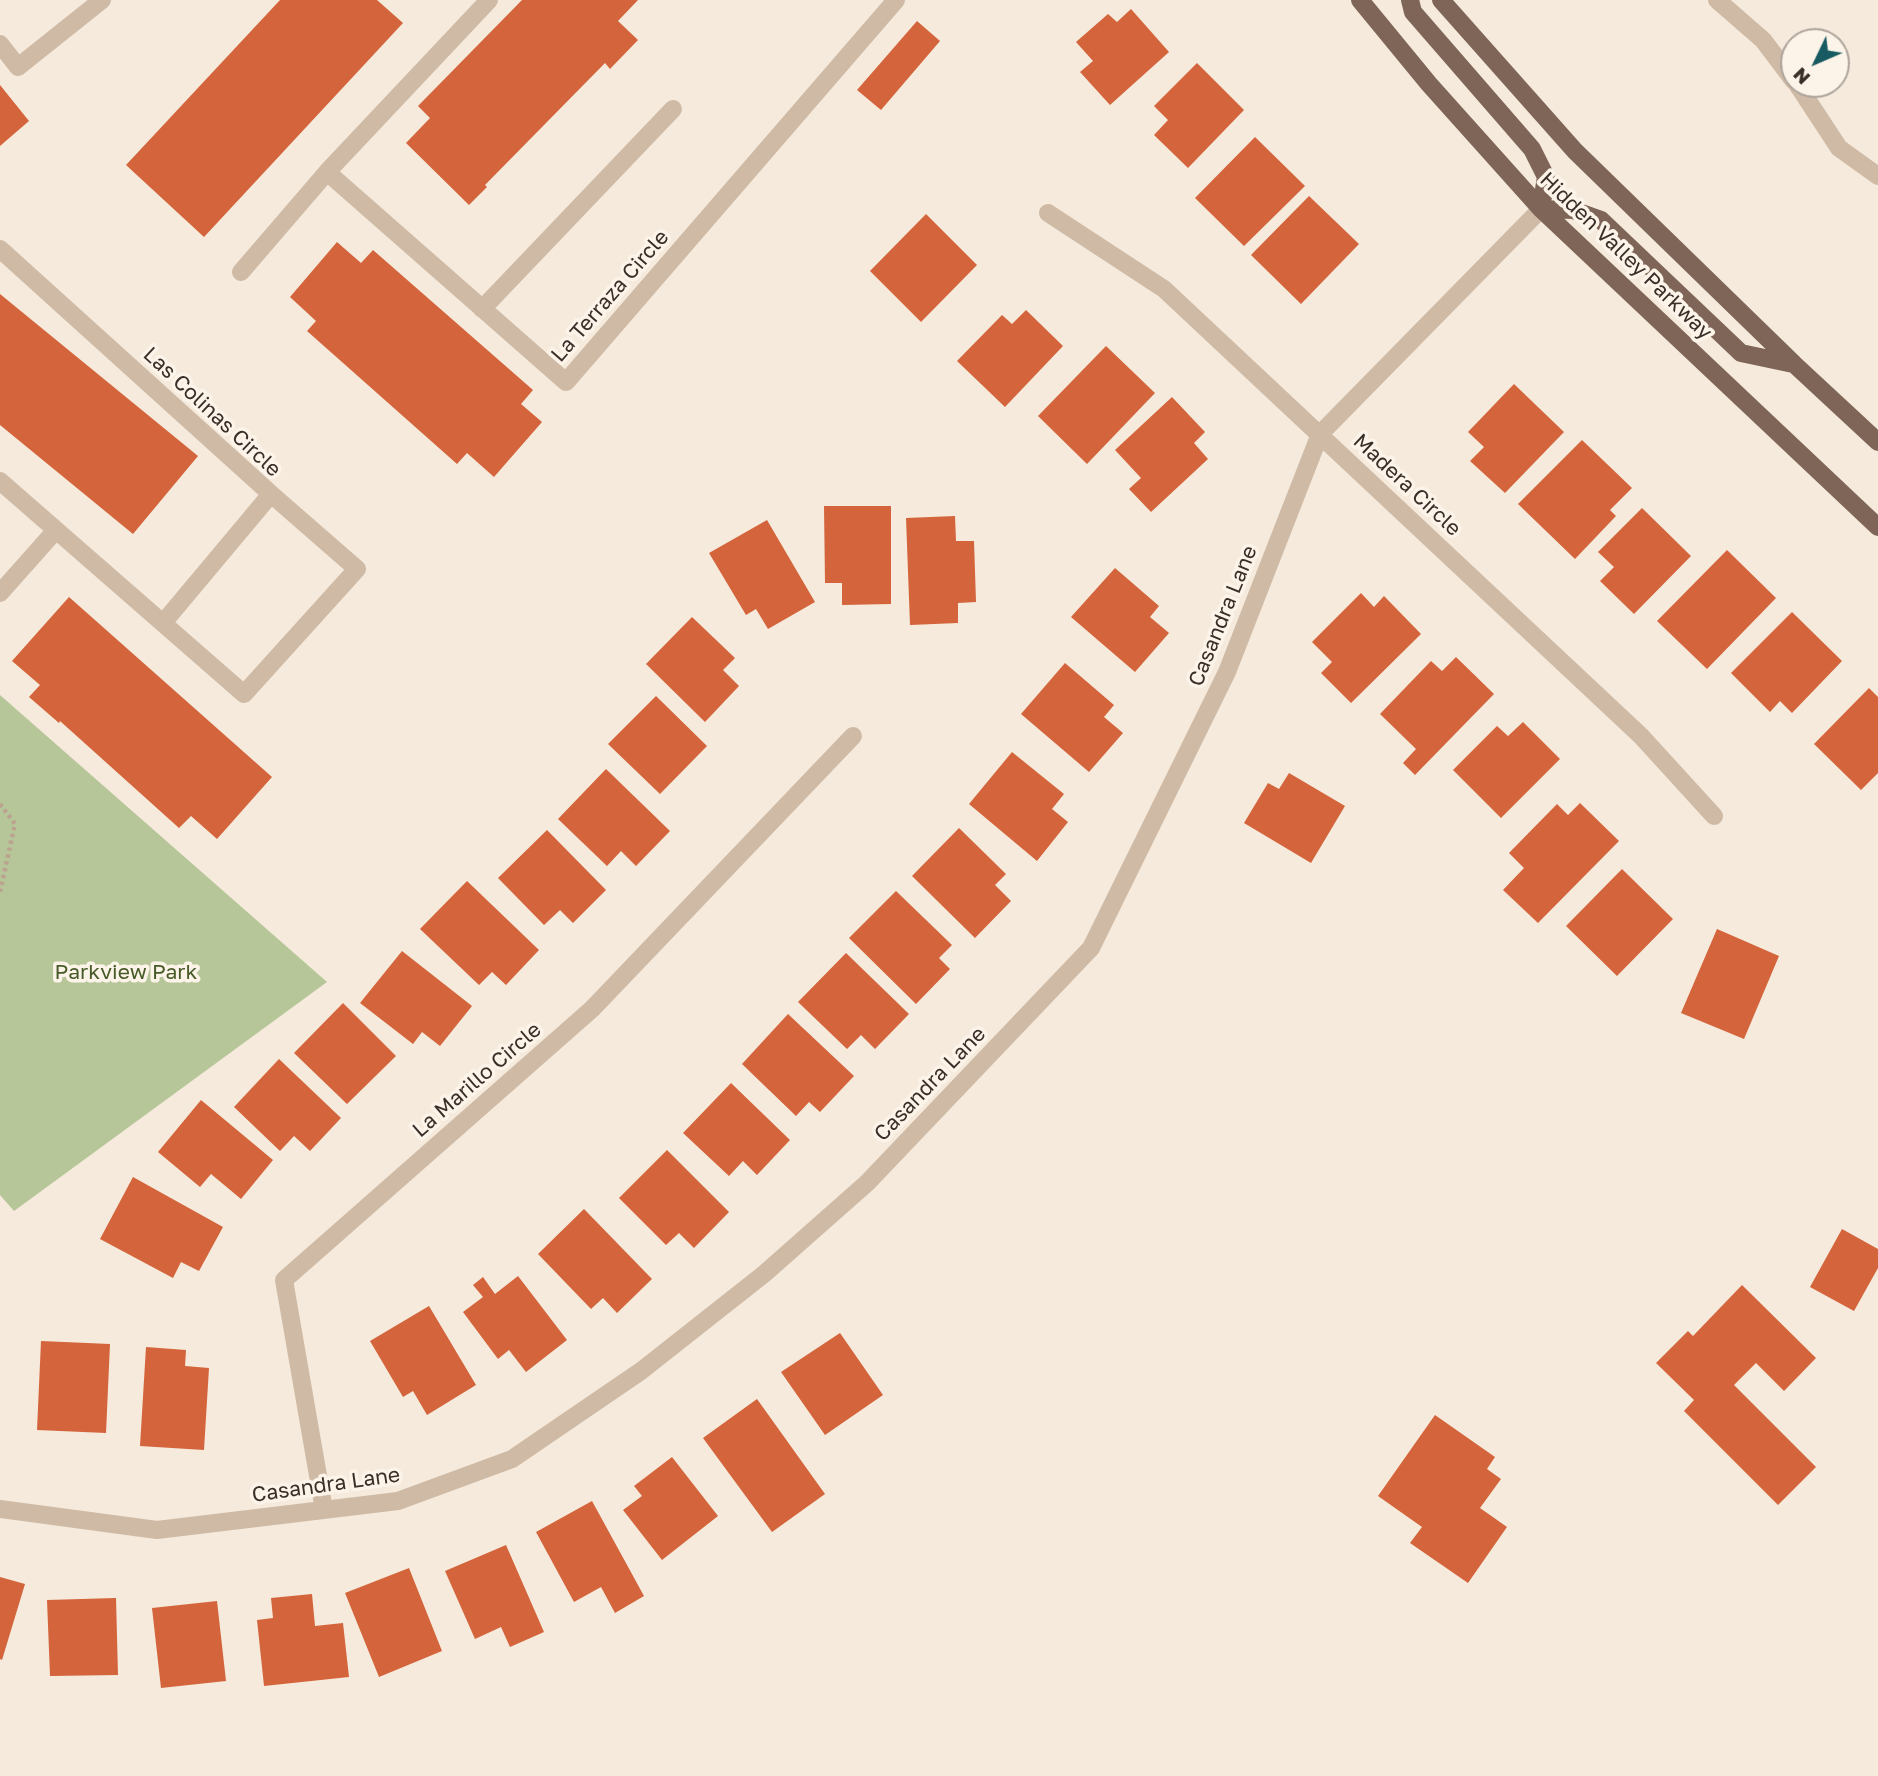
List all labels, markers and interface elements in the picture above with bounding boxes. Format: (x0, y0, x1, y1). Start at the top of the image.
north arrow (1780, 28, 1850, 98)
text: N (1788, 63, 1814, 90)
street label: Hidden Valley Parkway (1535, 167, 1717, 345)
street label: La Terraza Circle (546, 225, 674, 367)
street label: Las Colinas Circle (138, 342, 286, 482)
street label: Madera Circle (1348, 429, 1466, 541)
street label: Casandra Lane (1183, 542, 1263, 690)
park label: Parkview Park (55, 959, 197, 985)
street label: La Marillo Circle (408, 1017, 546, 1143)
street label: Casandra Lane (869, 1022, 991, 1146)
street label: Casandra Lane (250, 1462, 402, 1508)

